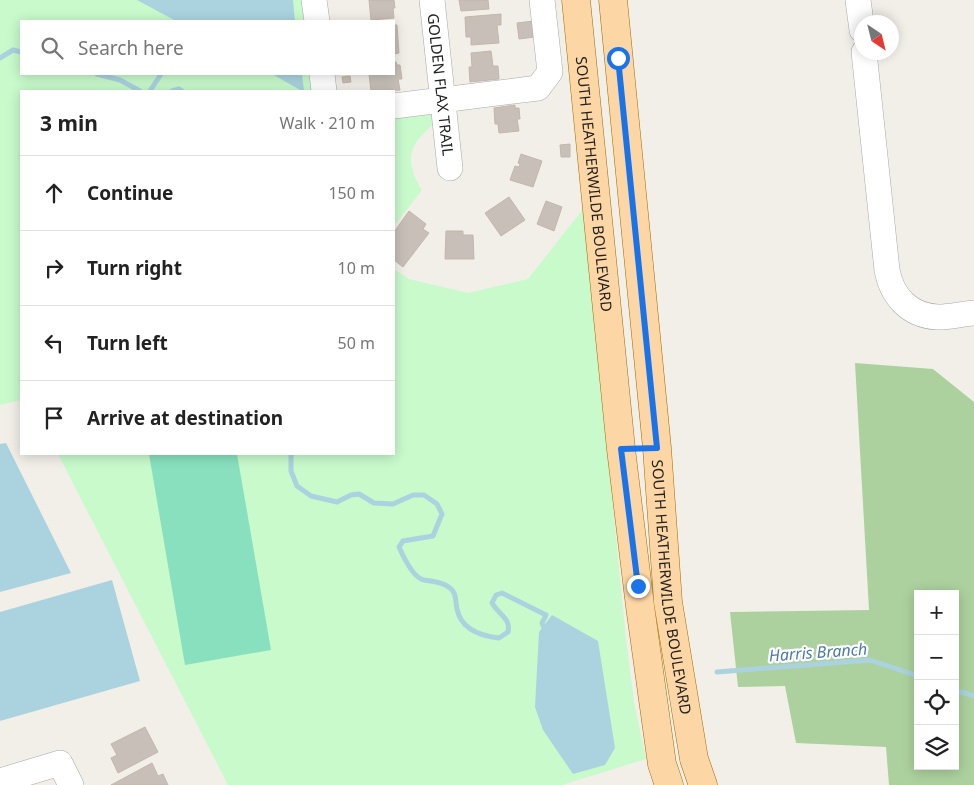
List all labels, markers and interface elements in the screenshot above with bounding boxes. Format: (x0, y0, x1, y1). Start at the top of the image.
street label: GOLDEN FLAX TRAIL (423, 12, 459, 157)
north arrow (854, 15, 899, 60)
search box (20, 20, 395, 75)
icon: search (38, 34, 66, 62)
text: Search here (78, 35, 184, 61)
route start (607, 47, 630, 70)
street label: SOUTH HEATHERWILDE BOULEVARD (572, 55, 617, 313)
text: 3 min (40, 109, 98, 137)
text: Walk · 210 m (280, 112, 375, 134)
icon: ahead (40, 179, 68, 207)
text: Continue (87, 180, 173, 206)
text: 150 m (328, 182, 375, 204)
icon: right (40, 254, 68, 282)
text: Turn right (87, 255, 182, 281)
text: 10 m (338, 257, 375, 279)
icon: left (40, 329, 68, 357)
text: Turn left (87, 330, 168, 356)
text: 50 m (338, 332, 375, 354)
icon: arrive (40, 404, 68, 432)
text: Arrive at destination (87, 405, 283, 431)
street label: SOUTH HEATHERWILDE BOULEVARD (648, 459, 696, 716)
route end (627, 575, 650, 598)
map controls (914, 590, 959, 770)
button: + (914, 590, 959, 635)
button: − (914, 635, 959, 680)
water label: Harris Branch (768, 638, 868, 666)
button: locate (914, 680, 959, 725)
button: layers (914, 725, 959, 770)

